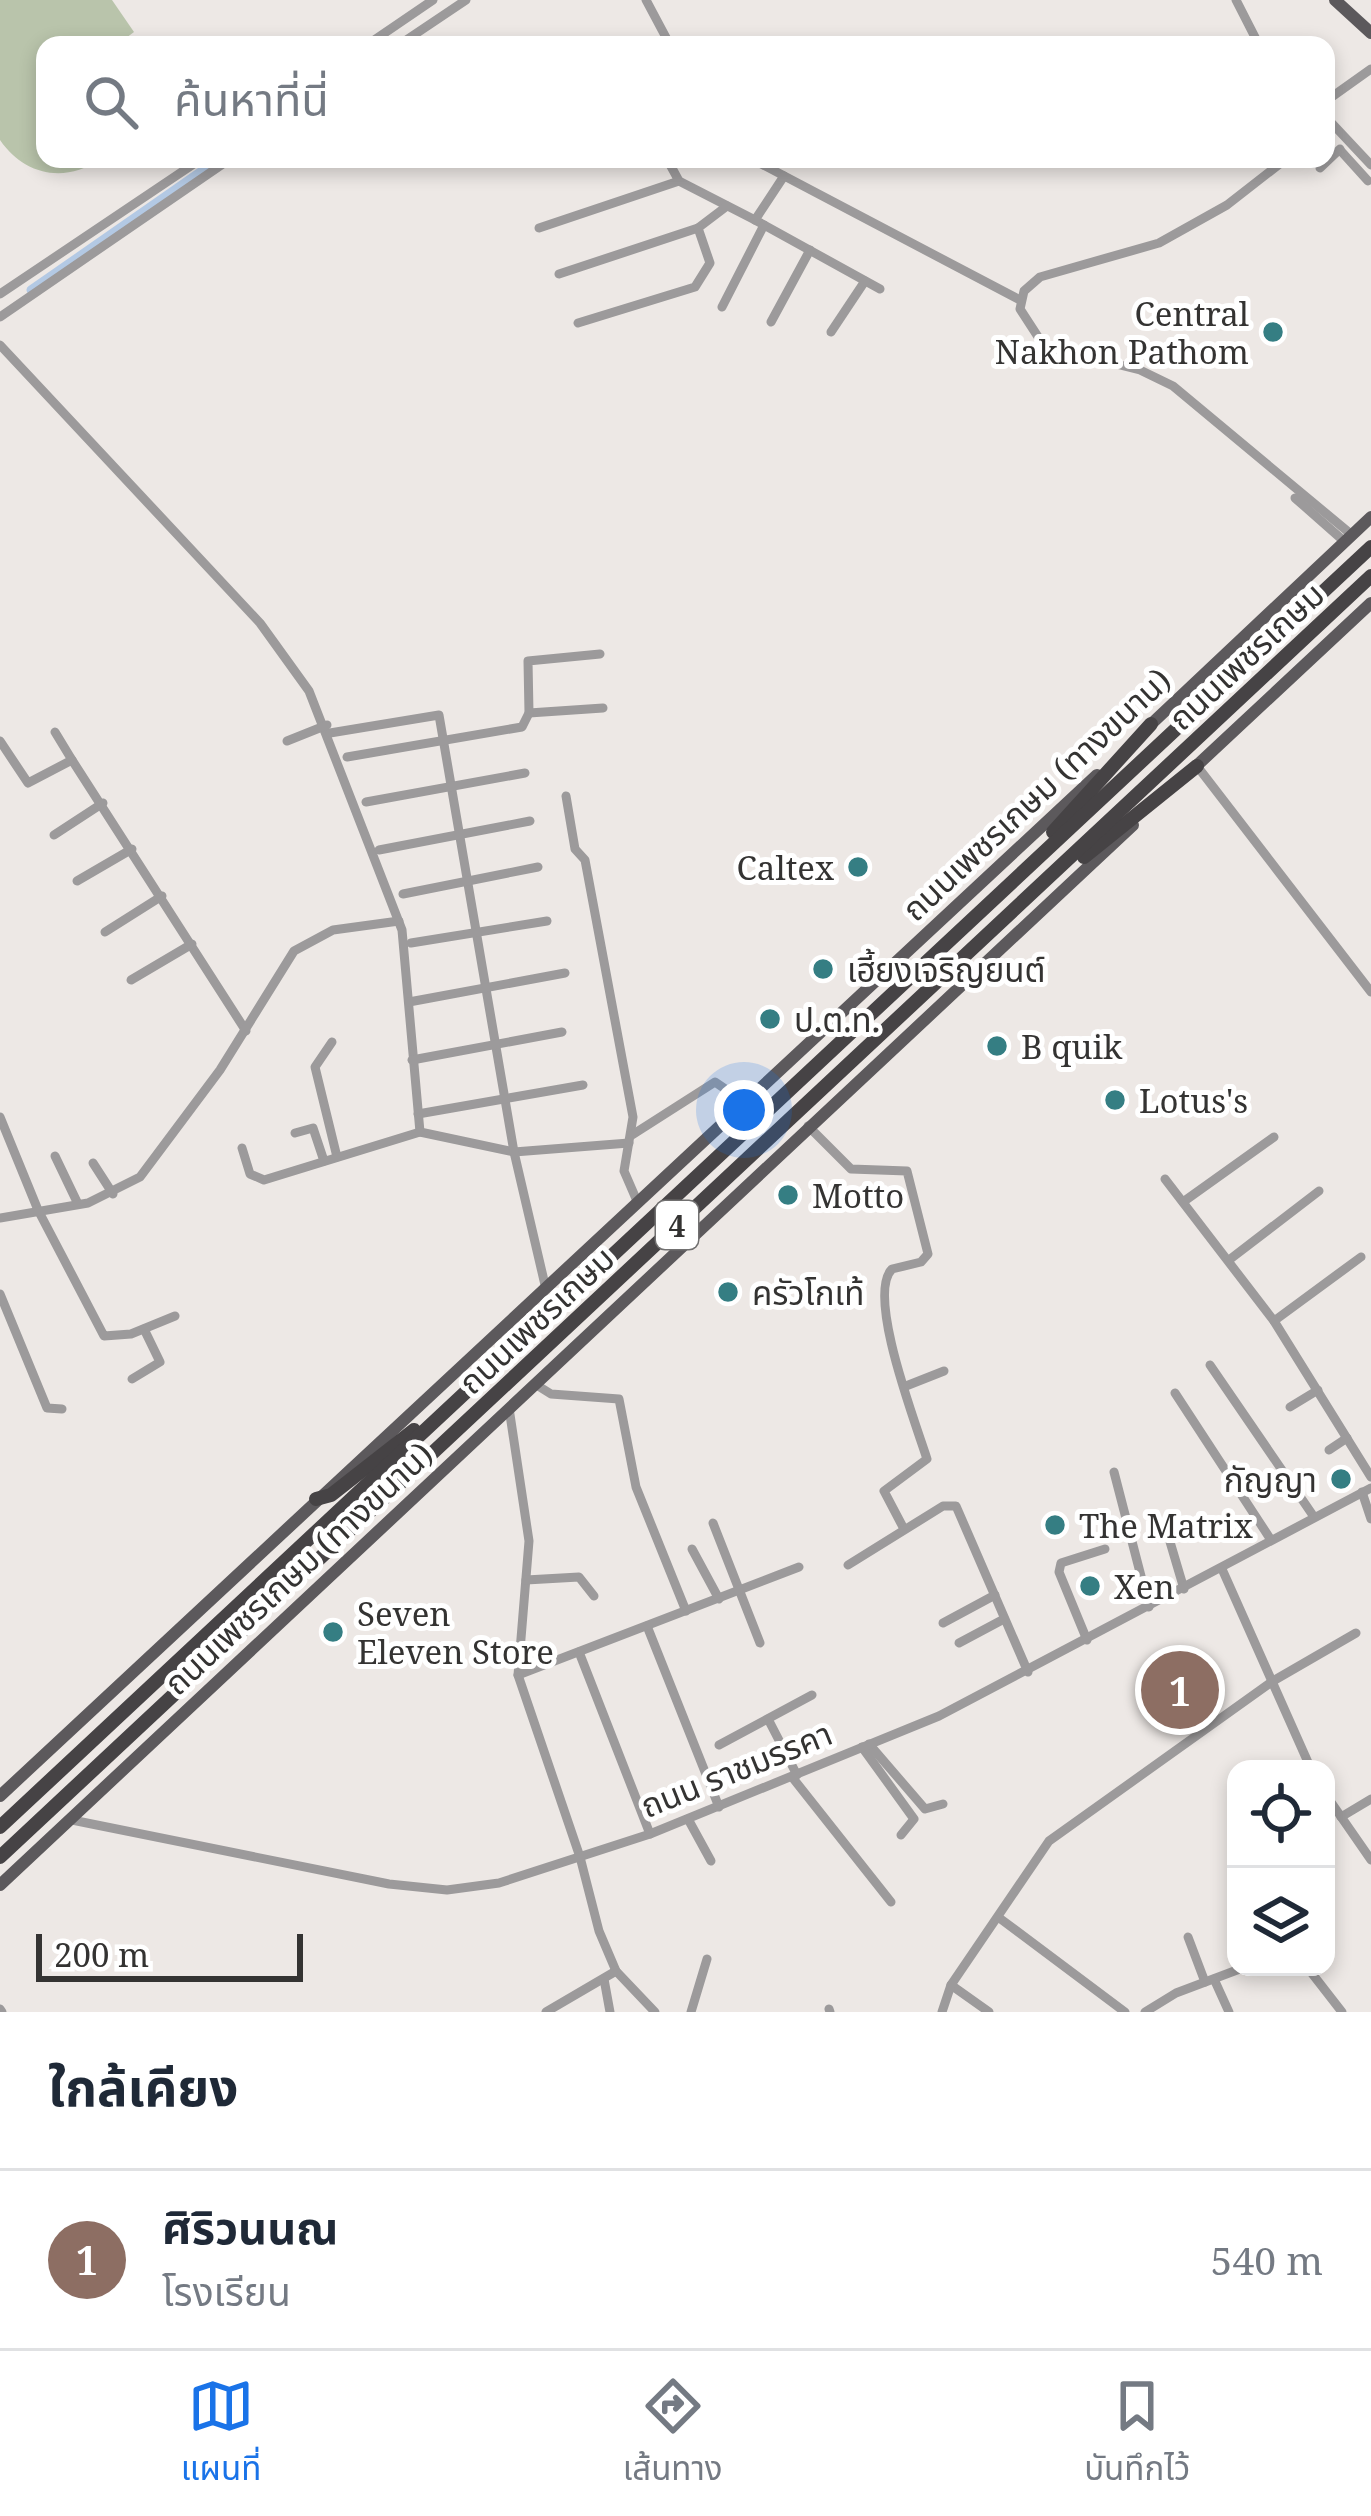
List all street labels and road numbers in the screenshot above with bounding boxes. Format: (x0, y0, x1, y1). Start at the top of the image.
street label: ถนนเพชรเกษม (1158, 572, 1334, 740)
street label: ถนนเพชรเกษม (ทางขนาน) (892, 657, 1180, 931)
road number: 4 (656, 1201, 698, 1249)
street label: ถนนเพชรเกษม (448, 1236, 624, 1404)
street label: ถนนเพชรเกษม (ทางขนาน) (154, 1431, 442, 1705)
street label: ถนน ราชมรรคา (634, 1710, 838, 1828)

